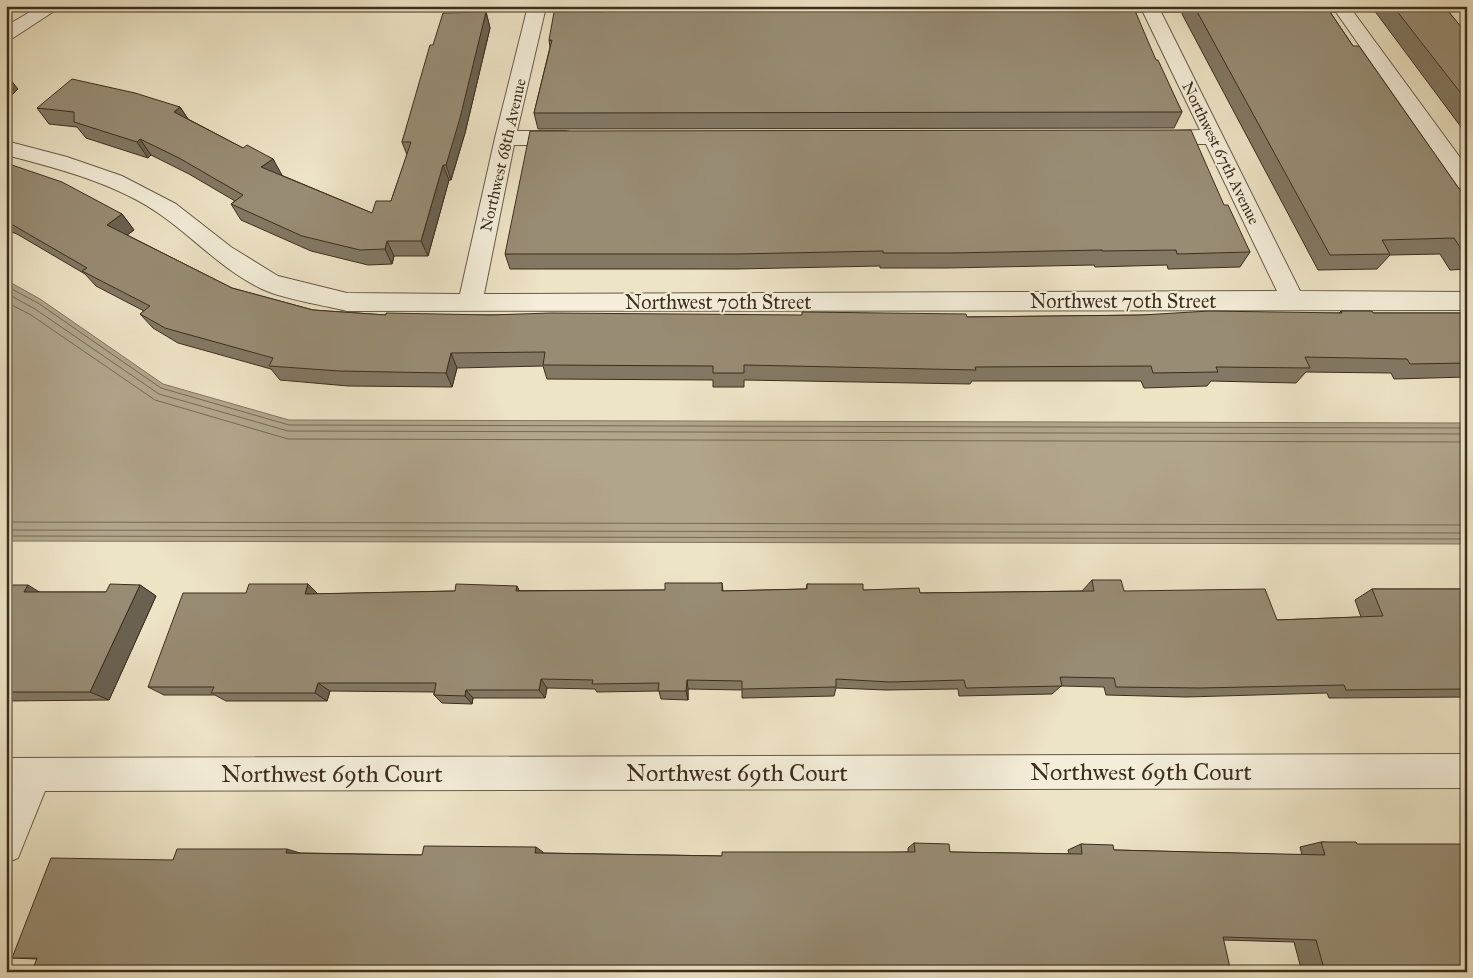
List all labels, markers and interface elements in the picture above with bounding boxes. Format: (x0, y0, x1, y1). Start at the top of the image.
street label: Northwest 68th Avenue (476, 76, 530, 233)
street label: Northwest 67th Avenue (1178, 78, 1264, 228)
street label: Northwest 70th Street (1030, 289, 1216, 313)
street label: Northwest 70th Street (625, 290, 811, 314)
street label: Northwest 69th Court (1030, 757, 1252, 787)
street label: Northwest 69th Court (626, 758, 848, 788)
street label: Northwest 69th Court (221, 759, 443, 789)

